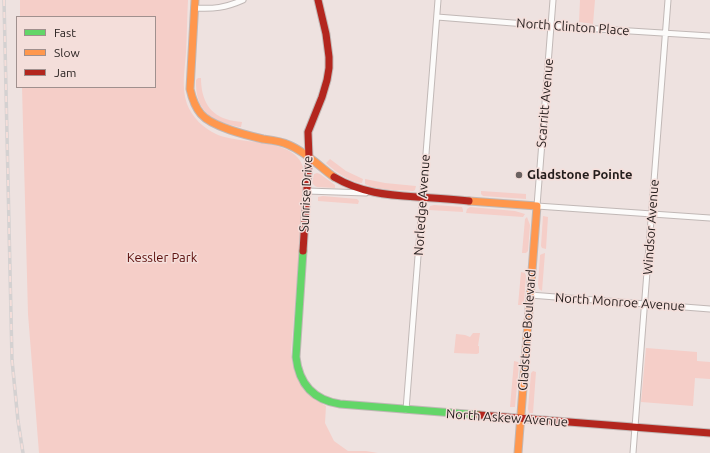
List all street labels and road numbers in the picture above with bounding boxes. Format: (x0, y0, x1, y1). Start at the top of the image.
street label: North Clinton Place (516, 15, 630, 39)
street label: Scarritt Avenue (533, 58, 557, 148)
street label: Norledge Avenue (411, 154, 433, 256)
street label: Sunrise Drive (296, 156, 316, 232)
street label: Windsor Avenue (640, 179, 662, 275)
street label: Gladstone Boulevard (515, 269, 539, 391)
street label: North Monroe Avenue (555, 290, 685, 314)
street label: North Askew Avenue (446, 406, 568, 430)

